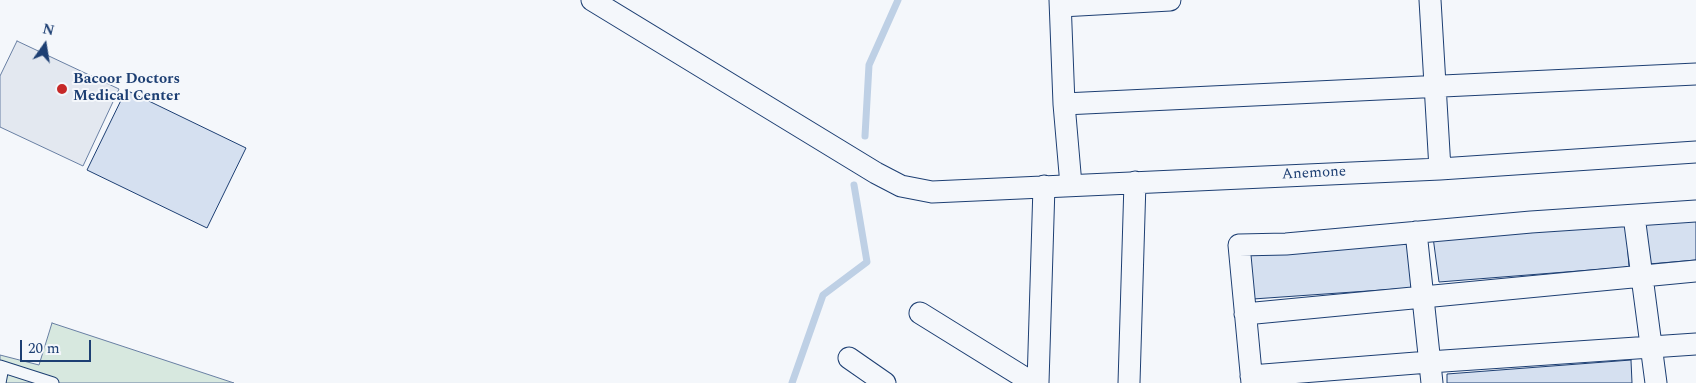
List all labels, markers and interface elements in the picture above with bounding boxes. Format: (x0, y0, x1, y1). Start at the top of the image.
text: N (41, 18, 56, 41)
north arrow (20, 20, 70, 70)
place label: Bacoor Doctors Medical Center (73, 71, 180, 106)
marker: Bacoor Doctors Medical Center (55, 82, 69, 96)
street label: Anemone (1281, 163, 1347, 185)
scale bar (22, 330, 94, 362)
text: 20 m (28, 337, 60, 360)

